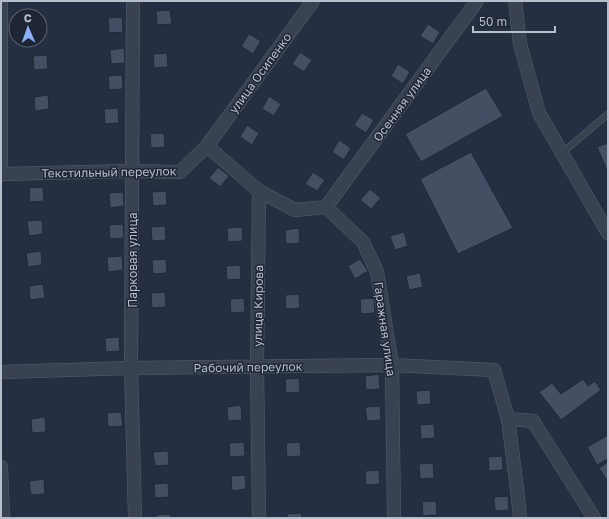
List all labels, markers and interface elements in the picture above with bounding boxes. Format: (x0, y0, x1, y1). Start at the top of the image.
north arrow (8, 8, 48, 48)
scale bar (473, 8, 555, 34)
text: С (24, 11, 32, 24)
text: 50 m (479, 14, 507, 29)
street label: улица Осипенко (226, 30, 294, 116)
street label: Осенняя улица (370, 64, 434, 144)
street label: Текстильный переулок (41, 163, 177, 181)
street label: Парковая улица (125, 212, 140, 308)
street label: улица Кирова (250, 265, 266, 347)
street label: Гаражная улица (371, 281, 399, 377)
street label: Рабочий переулок (193, 359, 303, 375)

